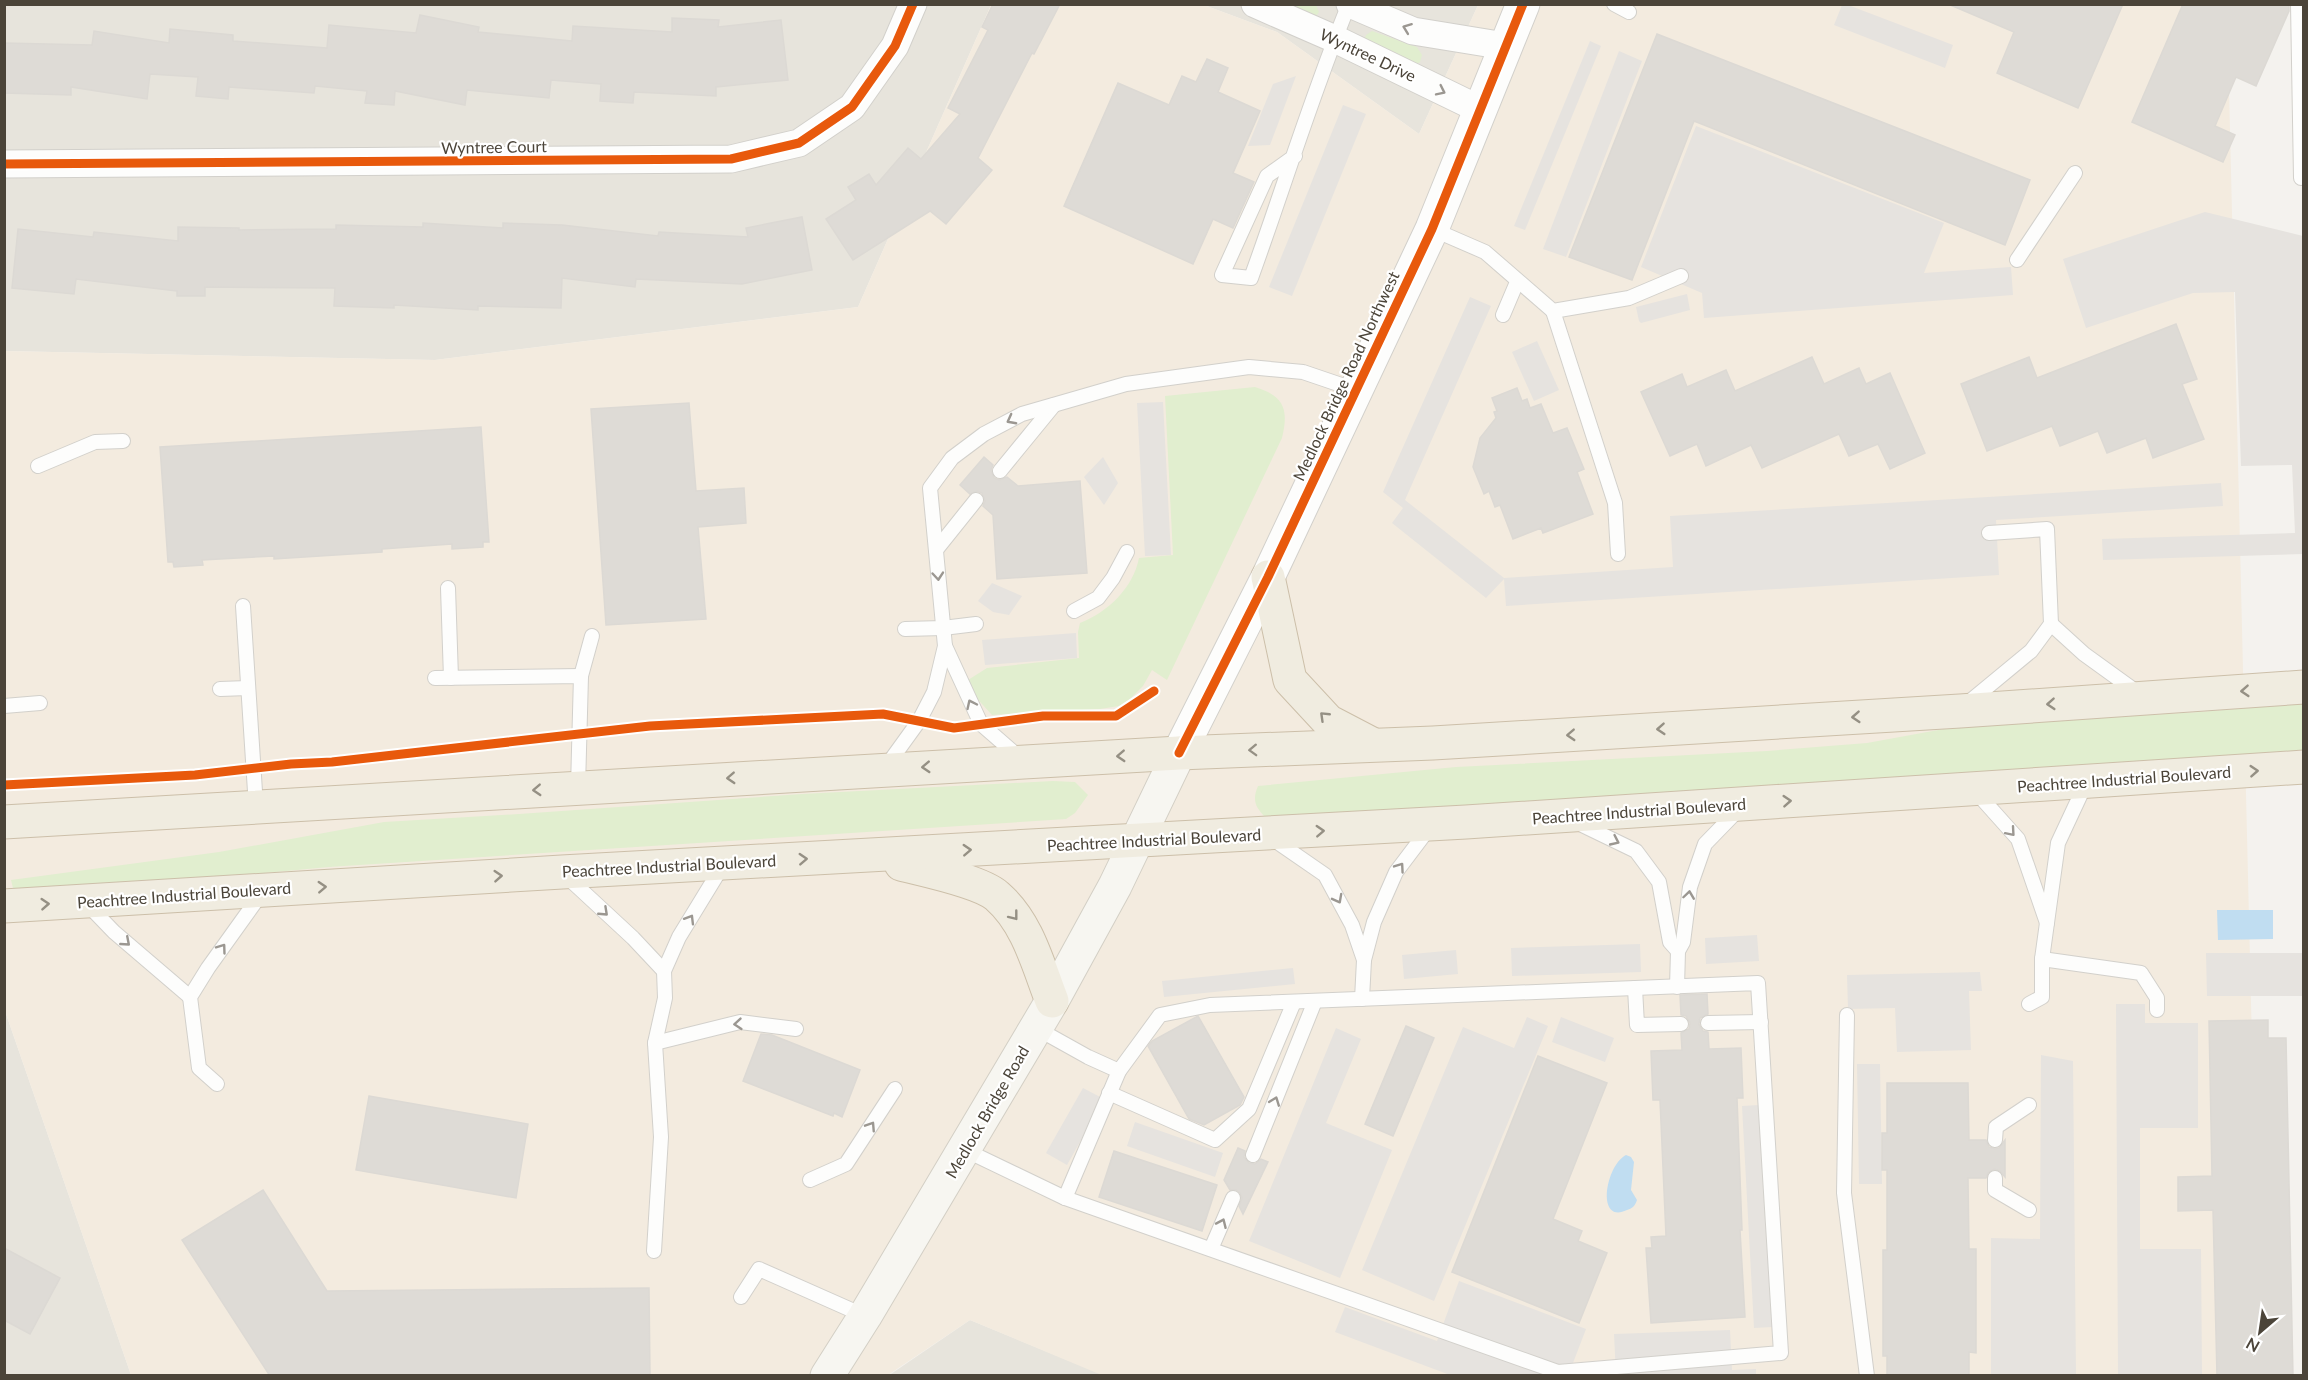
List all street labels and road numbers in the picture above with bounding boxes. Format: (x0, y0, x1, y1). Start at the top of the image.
street label: Wyntree Drive (1317, 24, 1419, 85)
street label: Wyntree Court (441, 136, 547, 157)
street label: Medlock Bridge Road Northwest (1289, 268, 1403, 484)
street label: Peachtree Industrial Boulevard (2016, 762, 2232, 795)
street label: Peachtree Industrial Boulevard (1531, 794, 1747, 827)
street label: Peachtree Industrial Boulevard (1046, 824, 1262, 855)
street label: Peachtree Industrial Boulevard (561, 850, 777, 881)
street label: Peachtree Industrial Boulevard (76, 878, 292, 911)
street label: Medlock Bridge Road (941, 1042, 1032, 1181)

